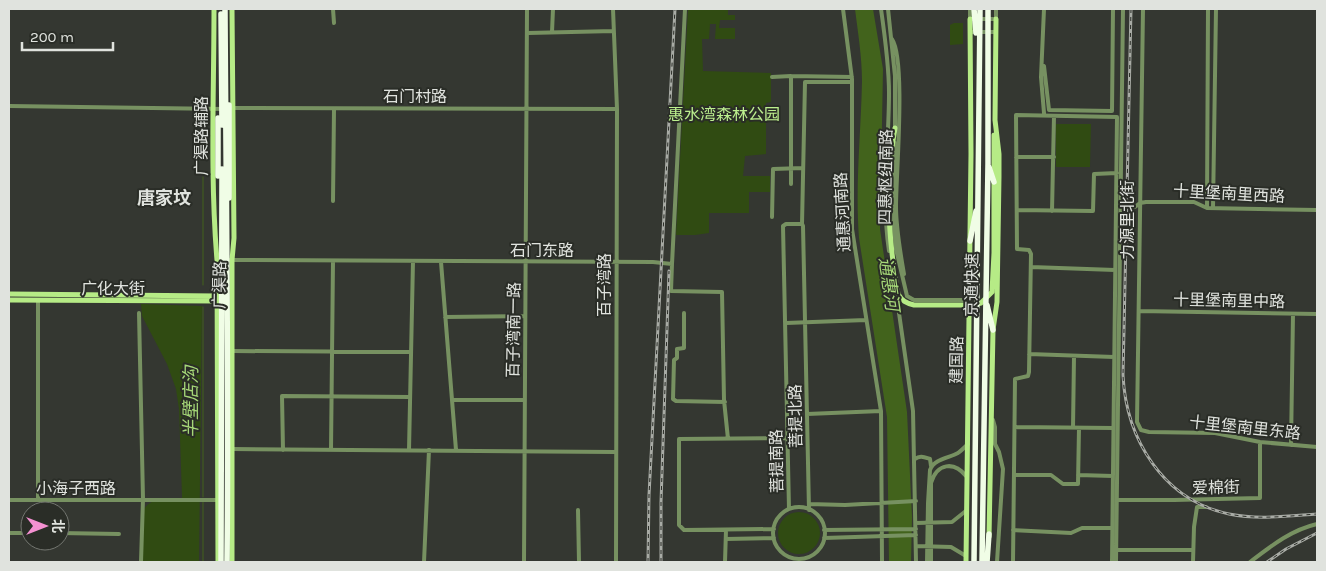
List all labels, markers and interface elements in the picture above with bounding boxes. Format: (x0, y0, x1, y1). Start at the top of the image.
scale bar (22, 20, 114, 52)
text: 200 m (30, 28, 74, 46)
street label: 石门村路 (383, 87, 447, 106)
street label: 广渠路辅路 (192, 96, 211, 176)
park label: 惠水湾森林公园 (668, 105, 780, 124)
street label: 四惠枢纽南路 (875, 129, 896, 225)
street label: 通惠河南路 (831, 172, 854, 252)
street label: 力源里北街 (1118, 180, 1137, 260)
street label: 十里堡南里西路 (1173, 181, 1285, 206)
district label: 唐家坟 (137, 187, 191, 209)
street label: 石门东路 (510, 241, 574, 260)
street label: 百子湾路 (595, 253, 614, 317)
street label: 京通快速 (961, 253, 982, 317)
water label: 通惠河 (874, 256, 904, 315)
street label: 广渠路 (210, 261, 229, 309)
street label: 广化大街 (81, 279, 145, 298)
street label: 百子湾南一路 (503, 282, 524, 378)
street label: 十里堡南里中路 (1173, 290, 1285, 311)
street label: 建国路 (947, 336, 966, 384)
water label: 半壁店沟 (180, 364, 202, 438)
street label: 菩提北路 (785, 384, 806, 448)
street label: 十里堡南里东路 (1188, 412, 1302, 443)
street label: 菩提南路 (766, 429, 787, 493)
street label: 爱棉街 (1192, 478, 1240, 497)
street label: 小海子西路 (36, 479, 116, 498)
north arrow (20, 501, 70, 551)
text: 北 (49, 519, 66, 533)

